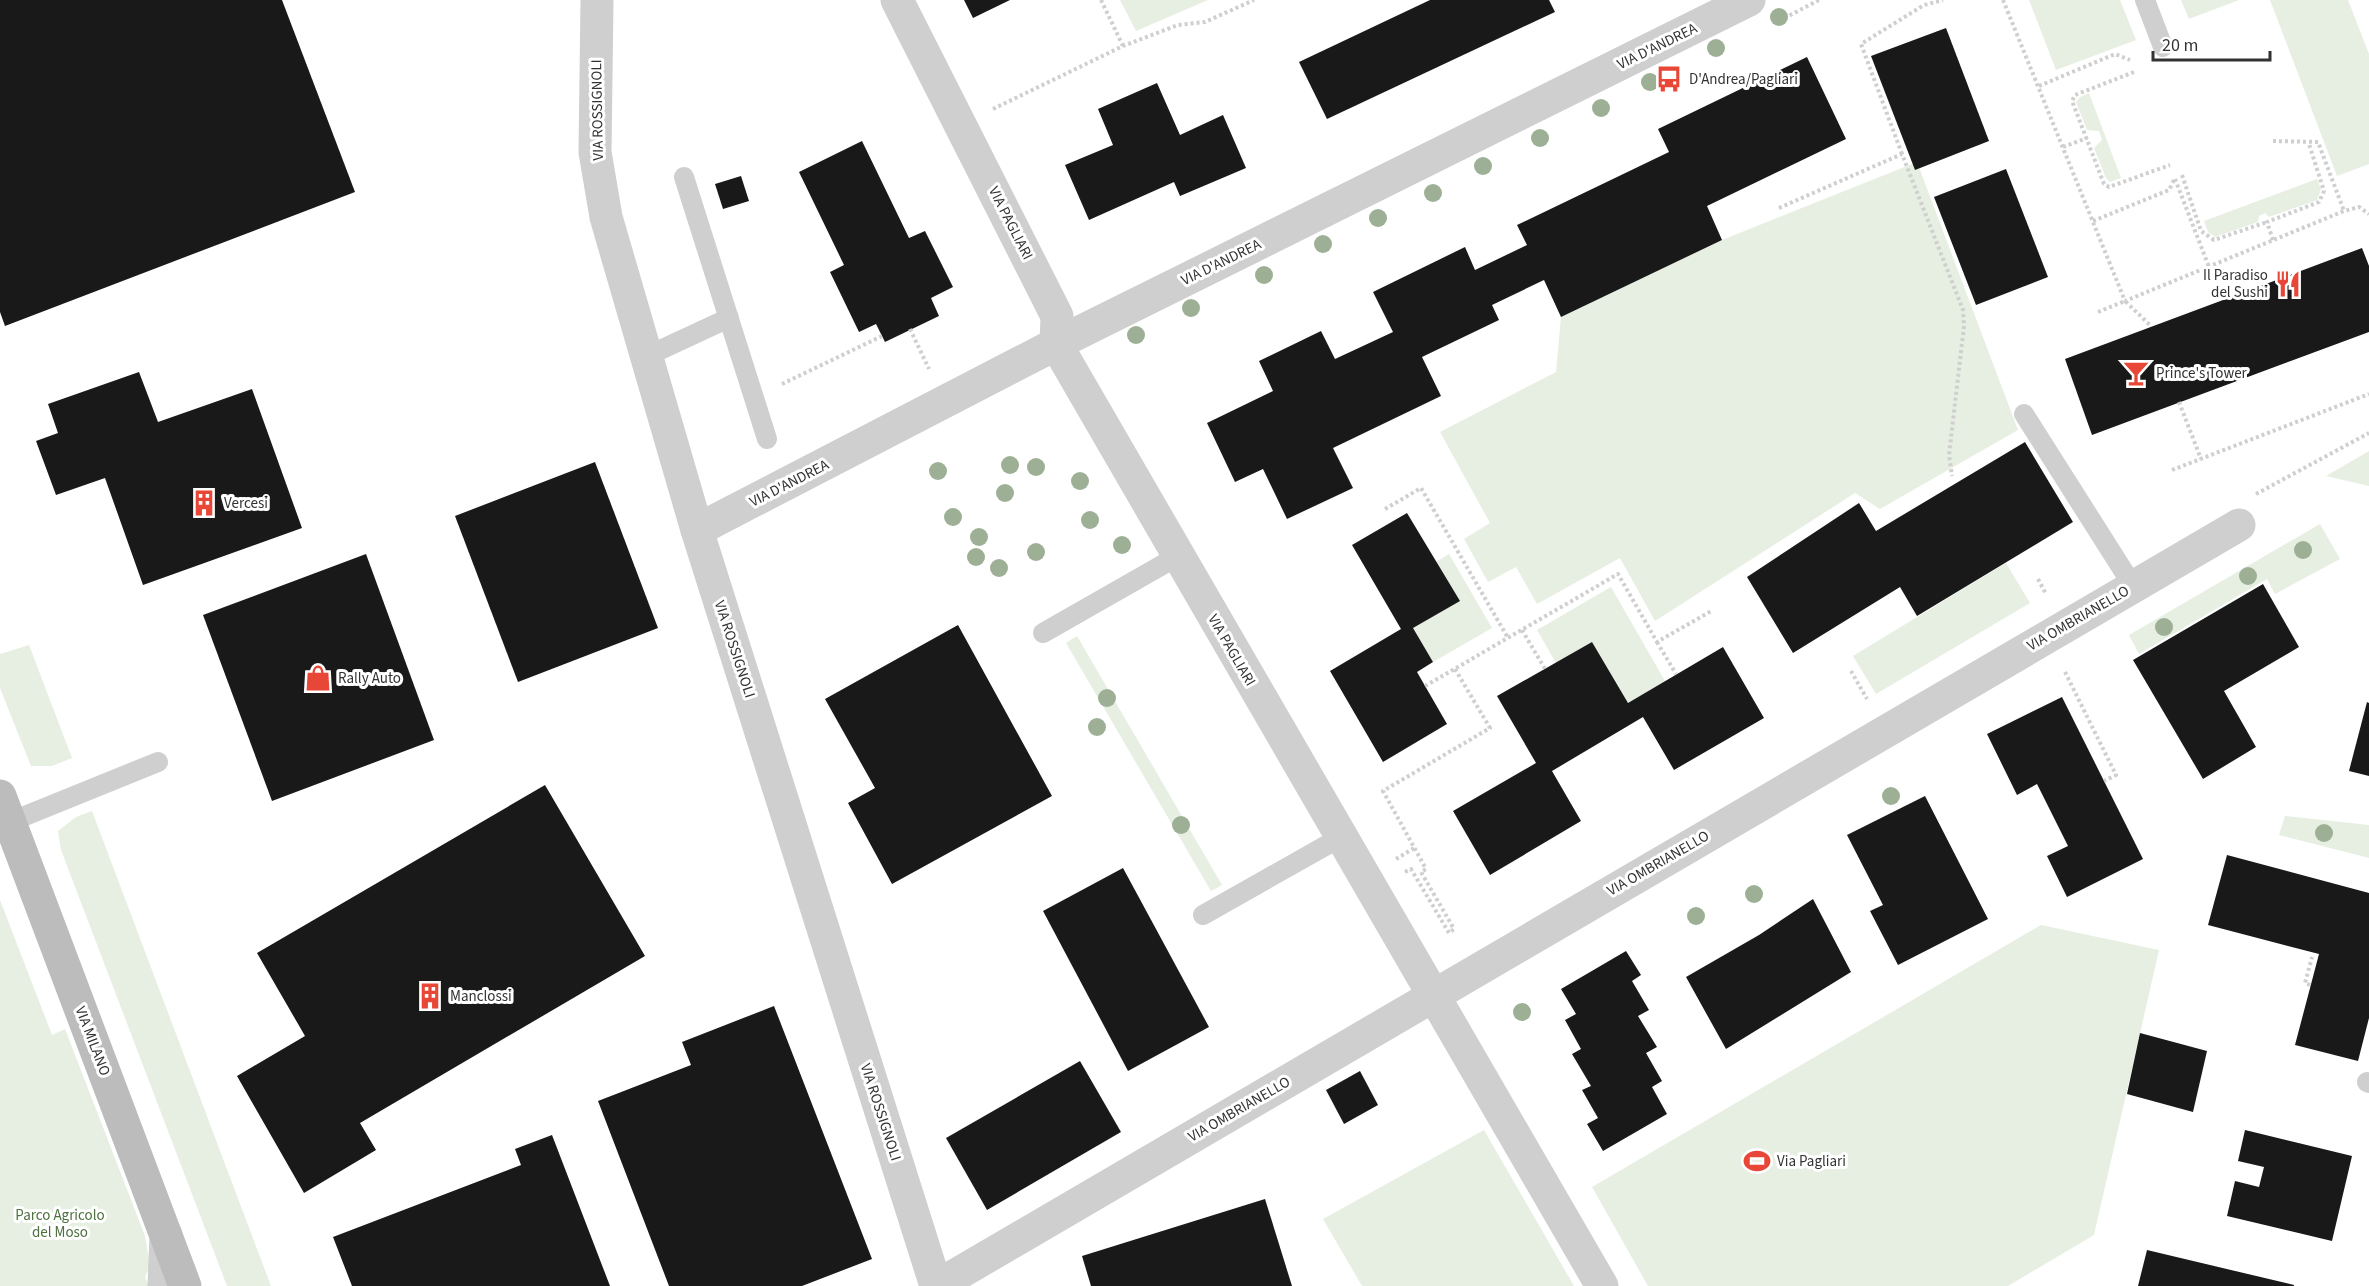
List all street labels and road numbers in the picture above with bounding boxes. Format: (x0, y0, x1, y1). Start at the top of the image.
street label: VIA D'ANDREA (1614, 18, 1702, 75)
street label: VIA ROSSIGNOLI (586, 59, 609, 161)
street label: VIA PAGLIARI (983, 183, 1038, 264)
street label: VIA D'ANDREA (1178, 234, 1266, 291)
street label: VIA D'ANDREA (746, 454, 833, 512)
street label: VIA OMBRIANELLO (2023, 581, 2133, 656)
street label: VIA ROSSIGNOLI (709, 598, 760, 701)
street label: VIA PAGLIARI (1203, 610, 1261, 690)
street label: VIA OMBRIANELLO (1603, 826, 1713, 901)
street label: VIA MILANO (70, 1003, 115, 1079)
street label: VIA ROSSIGNOLI (855, 1061, 906, 1164)
street label: VIA OMBRIANELLO (1184, 1072, 1294, 1147)

